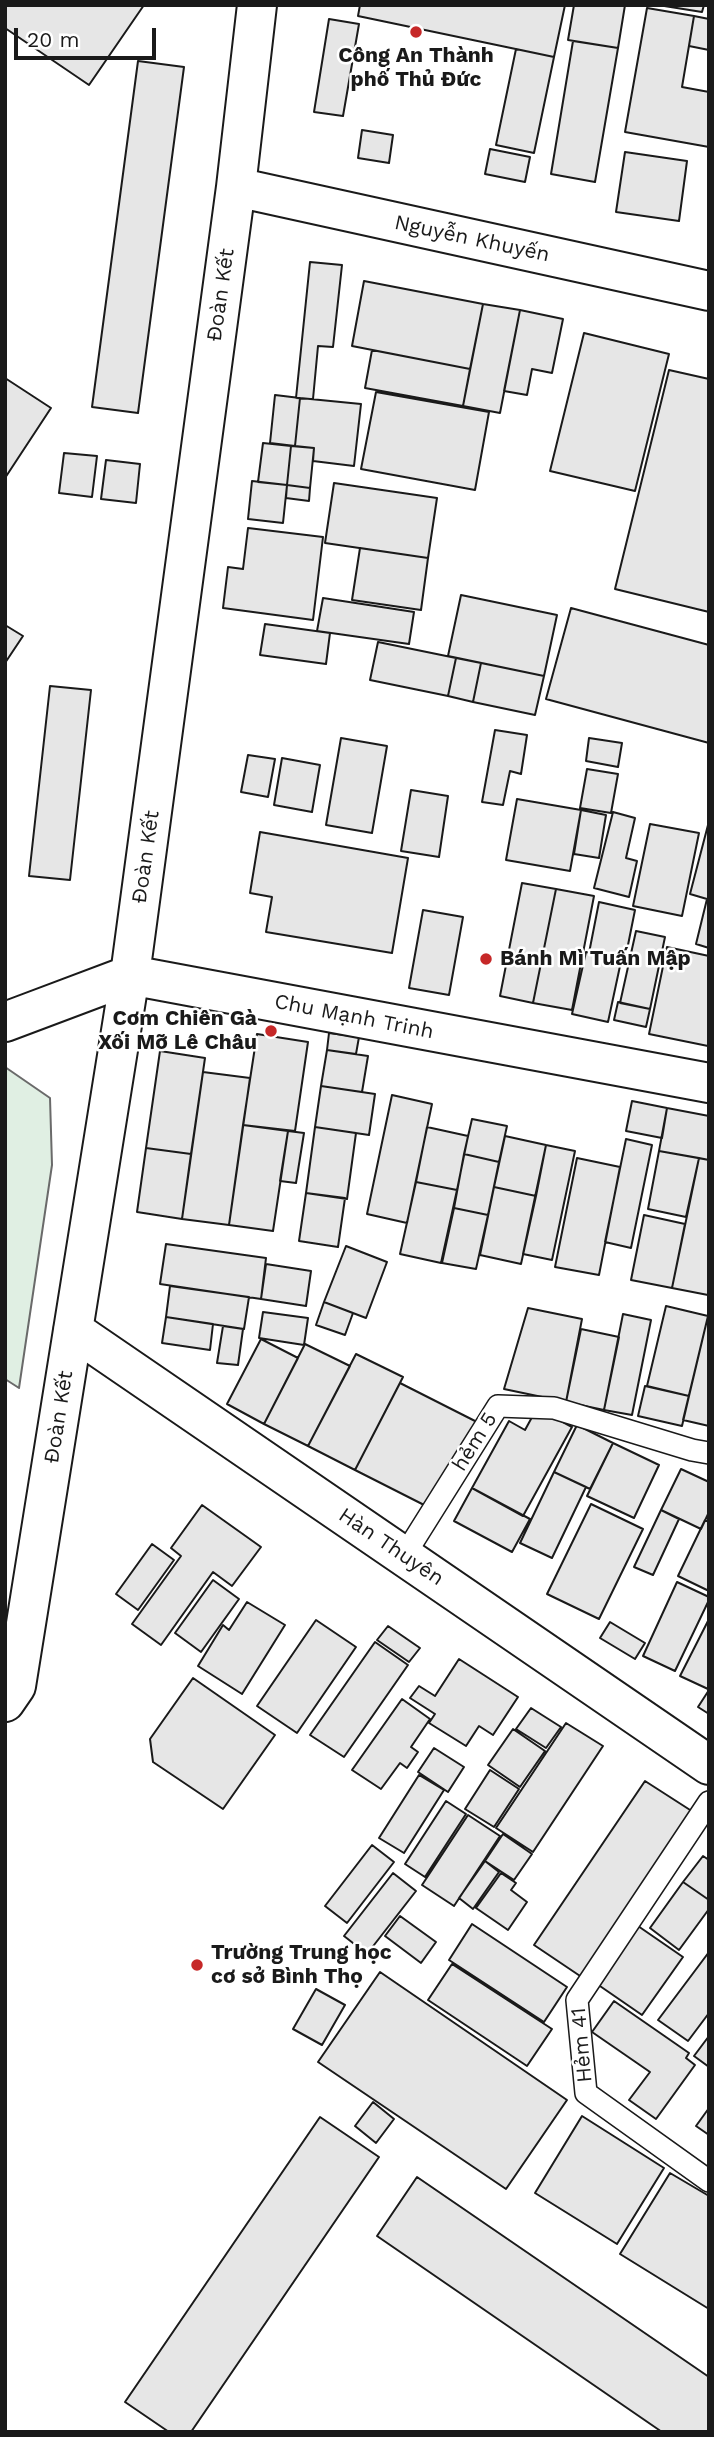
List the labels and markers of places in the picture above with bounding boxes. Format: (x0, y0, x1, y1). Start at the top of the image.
marker: Công An Thành phố Thủ Đức (408, 24, 424, 40)
place label: Công An Thành phố Thủ Đức (338, 43, 494, 93)
place label: Bánh Mì Tuấn Mập (500, 946, 691, 972)
marker: Bánh Mì Tuấn Mập (478, 951, 494, 967)
place label: Cơm Chiên Gà Xối Mỡ Lê Châu (98, 1006, 257, 1056)
marker: Cơm Chiên Gà Xối Mỡ Lê Châu (263, 1023, 279, 1039)
place label: Trường Trung học cơ sở Bình Thọ (211, 1940, 392, 1990)
marker: Trường Trung học cơ sở Bình Thọ (189, 1957, 205, 1973)

